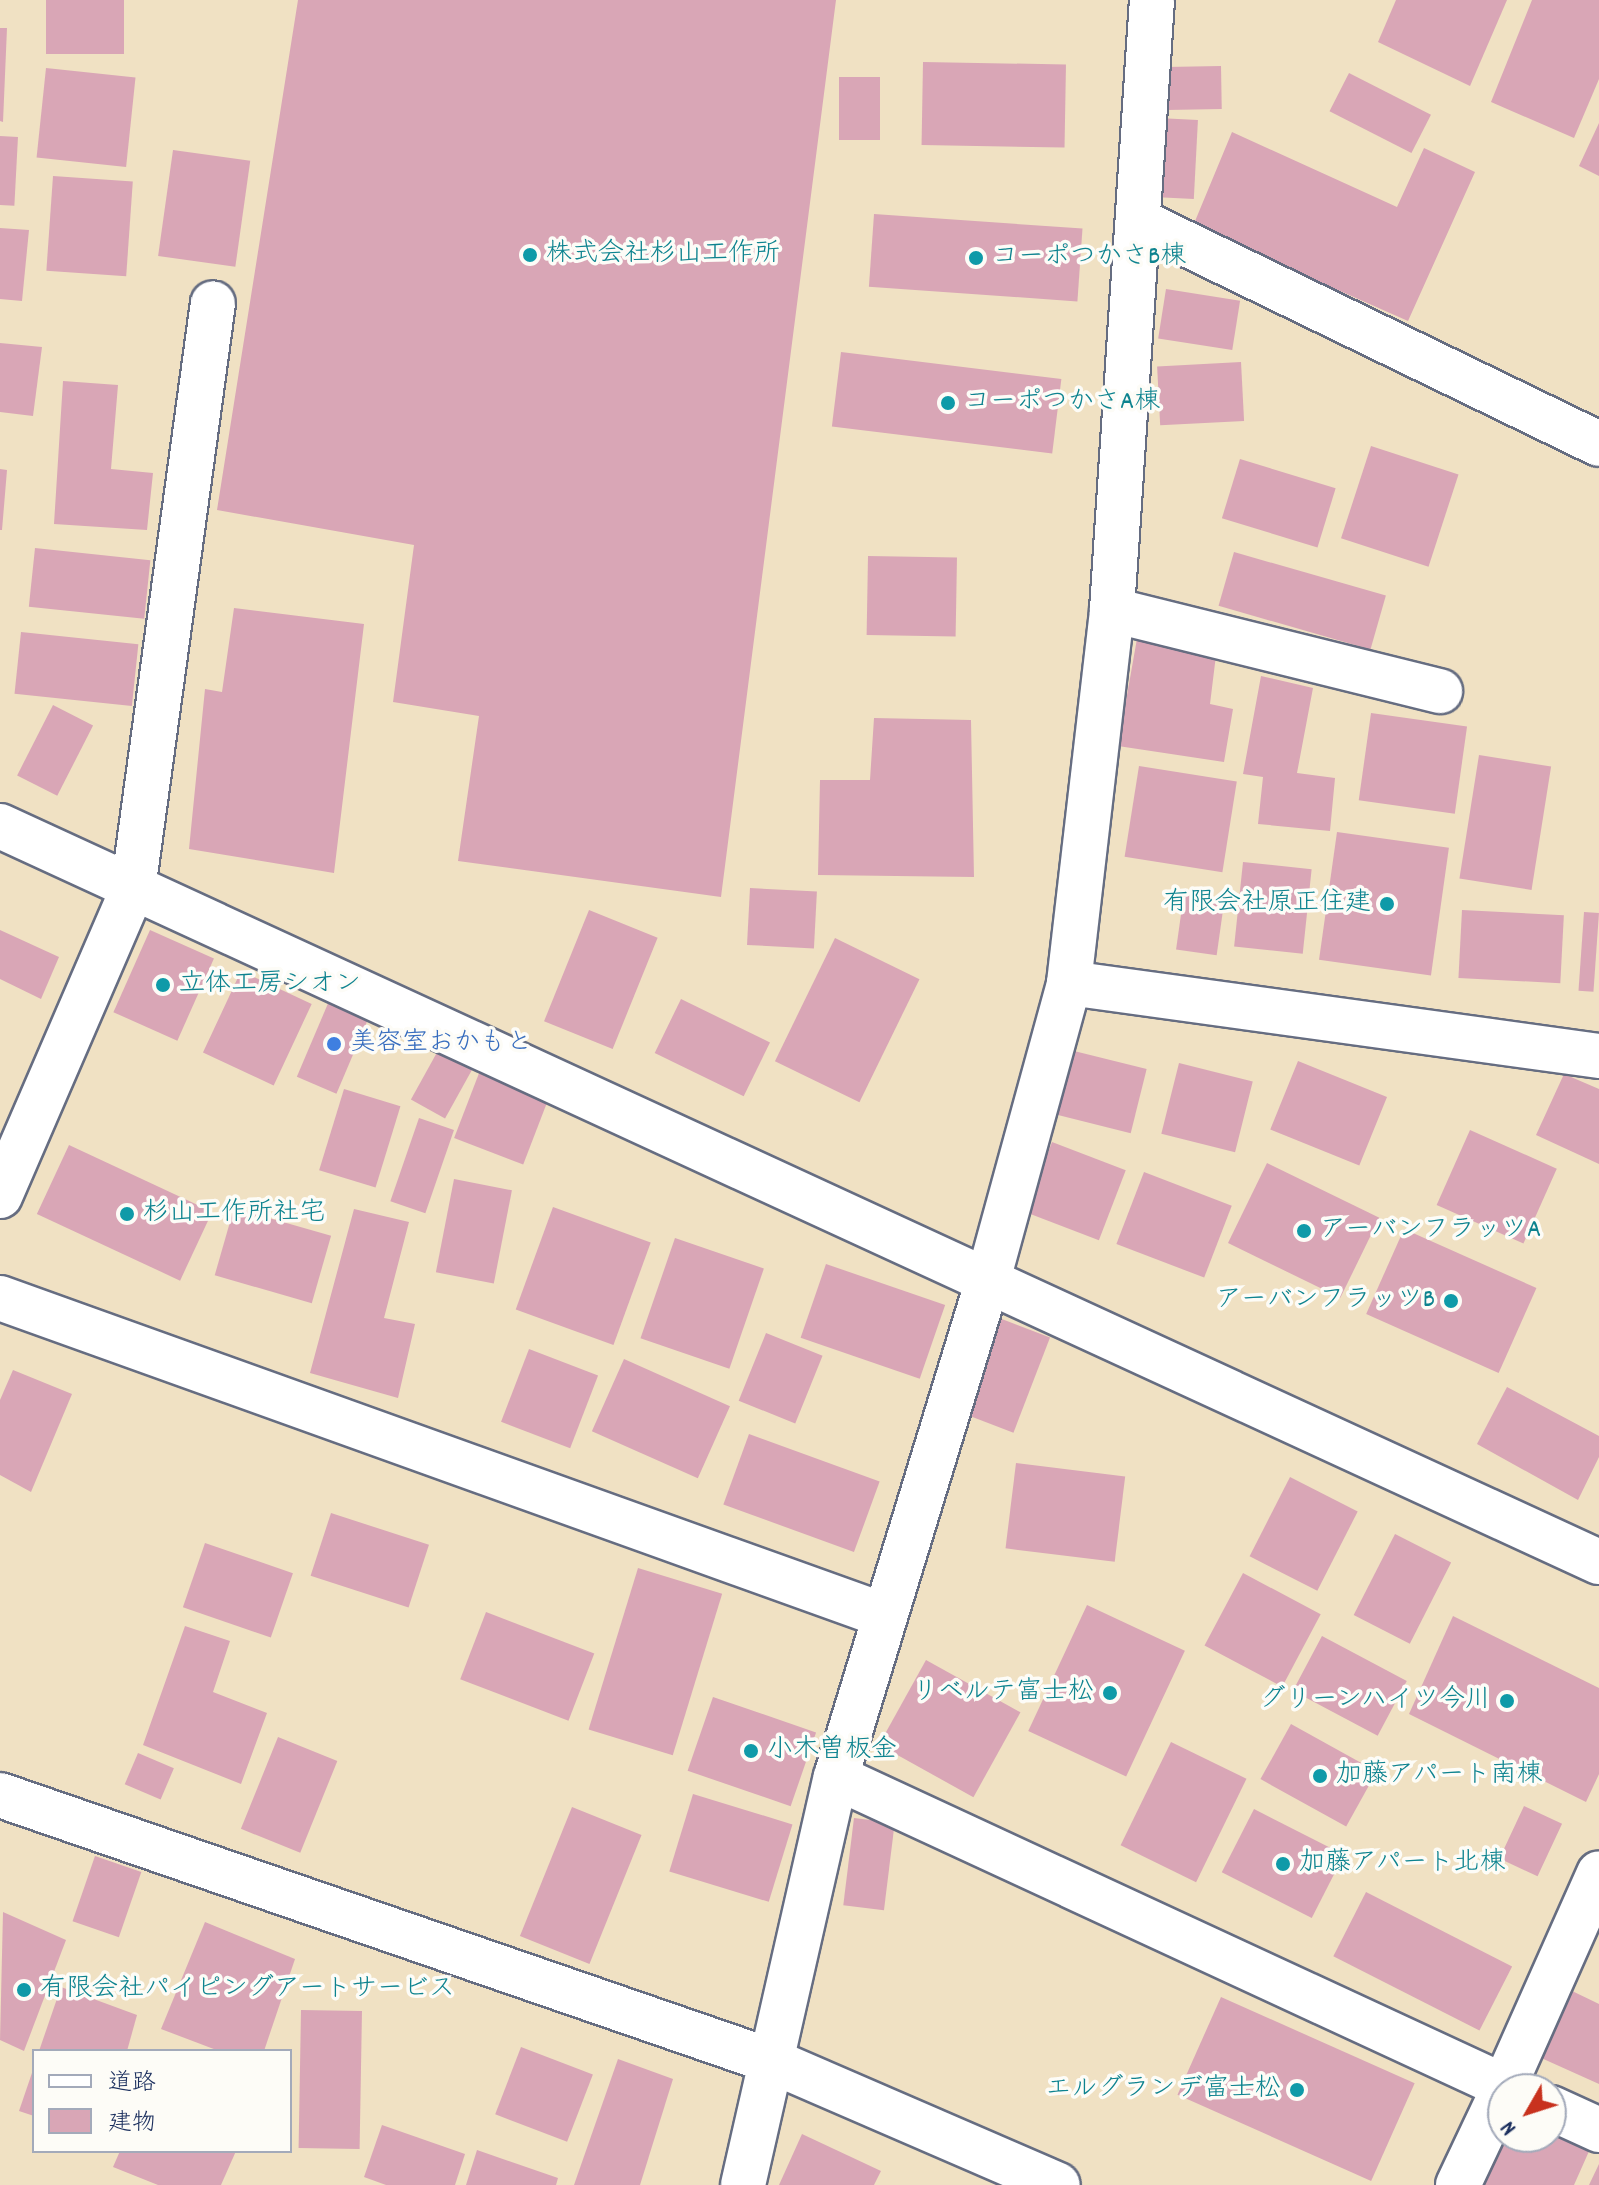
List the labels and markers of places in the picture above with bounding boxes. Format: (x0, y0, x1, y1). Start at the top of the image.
place label: 株式会社杉山工作所 (546, 239, 780, 271)
place label: コーポつかさB棟 (992, 242, 1186, 274)
marker: 株式会社杉山工作所 (521, 246, 539, 264)
marker: コーポつかさB棟 (967, 249, 985, 267)
place label: コーポつかさA棟 (964, 387, 1160, 419)
marker: コーポつかさA棟 (939, 394, 957, 412)
place label: 有限会社原正住建 (1163, 888, 1371, 920)
marker: 有限会社原正住建 (1378, 895, 1396, 913)
place label: 立体工房シオン (179, 969, 361, 1001)
marker: 立体工房シオン (154, 976, 172, 994)
place label: 美容室おかもと (350, 1028, 532, 1060)
marker: 美容室おかもと (325, 1035, 343, 1053)
place label: 杉山工作所社宅 (143, 1198, 325, 1230)
marker: 杉山工作所社宅 (118, 1205, 136, 1223)
place label: アーバンフラッツA (1320, 1215, 1541, 1247)
marker: アーバンフラッツA (1295, 1222, 1313, 1240)
place label: アーバンフラッツB (1216, 1285, 1435, 1317)
marker: アーバンフラッツB (1442, 1292, 1460, 1310)
place label: リベルテ富士松 (912, 1677, 1094, 1709)
marker: リベルテ富士松 (1101, 1684, 1119, 1702)
place label: グリーンハイツ今川 (1257, 1685, 1491, 1717)
marker: グリーンハイツ今川 (1498, 1692, 1516, 1710)
place label: 小木曽板金 (767, 1735, 897, 1767)
marker: 小木曽板金 (742, 1742, 760, 1760)
place label: 加藤アパート南棟 (1336, 1760, 1544, 1792)
marker: 加藤アパート南棟 (1311, 1767, 1329, 1785)
place label: 加藤アパート北棟 (1299, 1848, 1507, 1880)
marker: 加藤アパート北棟 (1274, 1855, 1292, 1873)
place label: 有限会社パイピングアートサービス (40, 1974, 455, 2006)
marker: 有限会社パイピングアートサービス (15, 1981, 33, 1999)
place label: エルグランデ富士松 (1047, 2074, 1281, 2106)
marker: エルグランデ富士松 (1288, 2081, 1306, 2099)

